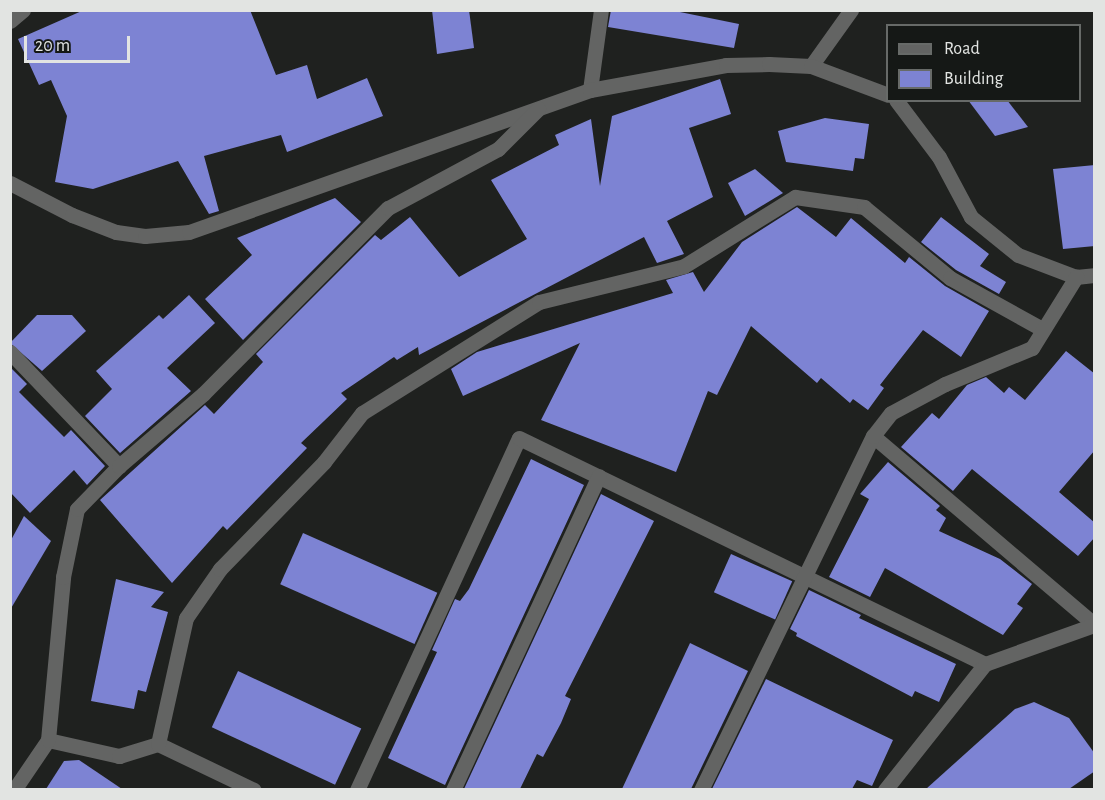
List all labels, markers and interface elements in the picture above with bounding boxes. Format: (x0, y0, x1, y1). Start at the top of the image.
scale bar (27, 24, 134, 62)
legend (886, 24, 1081, 102)
text: 20 m (35, 37, 70, 55)
text: Road (944, 40, 980, 58)
text: Building (944, 70, 1003, 88)

